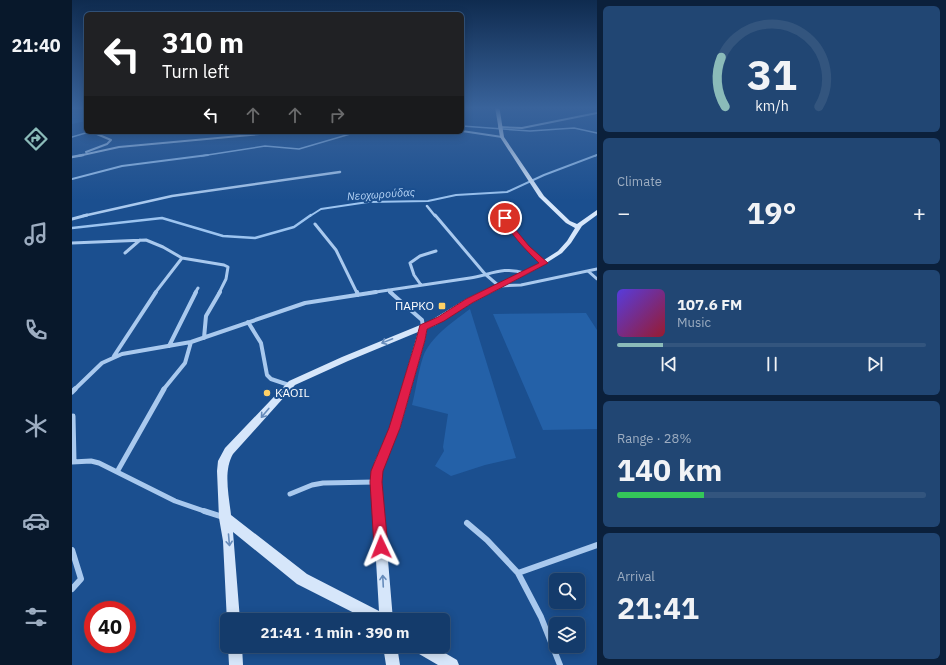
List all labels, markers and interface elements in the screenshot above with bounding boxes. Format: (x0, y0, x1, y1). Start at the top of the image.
text: 310 m (162, 24, 244, 61)
icon: left (96, 28, 148, 80)
text: 21:40 (11, 34, 61, 57)
text: 31 (747, 47, 796, 101)
text: Turn left (162, 60, 230, 83)
text: km/h (755, 95, 788, 114)
icon: left (200, 104, 222, 126)
icon: ahead (242, 104, 264, 126)
icon: ahead (284, 104, 306, 126)
icon: right (326, 104, 348, 126)
icon: directions (22, 125, 50, 153)
text: Climate (617, 173, 662, 190)
water label: Νεοχωρούδας (346, 185, 416, 203)
text: 19° (746, 193, 797, 232)
text: − (617, 198, 630, 227)
text: + (913, 198, 926, 227)
pin (488, 201, 522, 235)
icon: arrive (494, 207, 516, 229)
icon: music (22, 220, 50, 248)
text: 107.6 FM (677, 295, 742, 314)
place label: ΠΑΡΚΟ (395, 298, 434, 313)
marker: ΠΑΡΚΟ (437, 301, 447, 311)
text: Music (677, 314, 711, 331)
icon: phone (22, 316, 50, 344)
one-way arrow (381, 338, 393, 346)
icon: previous (658, 353, 680, 375)
icon: pause (761, 353, 783, 375)
icon: next (864, 353, 886, 375)
place label: KAOIL (275, 385, 309, 400)
marker: KAOIL (262, 388, 272, 398)
one-way arrow (261, 408, 270, 418)
icon: climate (22, 412, 50, 440)
text: Range · 28% (617, 430, 691, 447)
text: 140 km (617, 450, 722, 489)
icon: car (22, 507, 50, 535)
position arrow (360, 526, 402, 568)
one-way arrow (225, 533, 232, 546)
text: Arrival (617, 568, 655, 585)
map controls (549, 573, 585, 653)
button: search (549, 573, 585, 609)
one-way arrow (379, 575, 386, 588)
text: 21:41 (617, 588, 699, 627)
speed limit sign: 40 (84, 601, 136, 653)
icon: filters (22, 603, 50, 631)
button: layers (549, 617, 585, 653)
text: 21:41 · 1 min · 390 m (261, 623, 409, 642)

